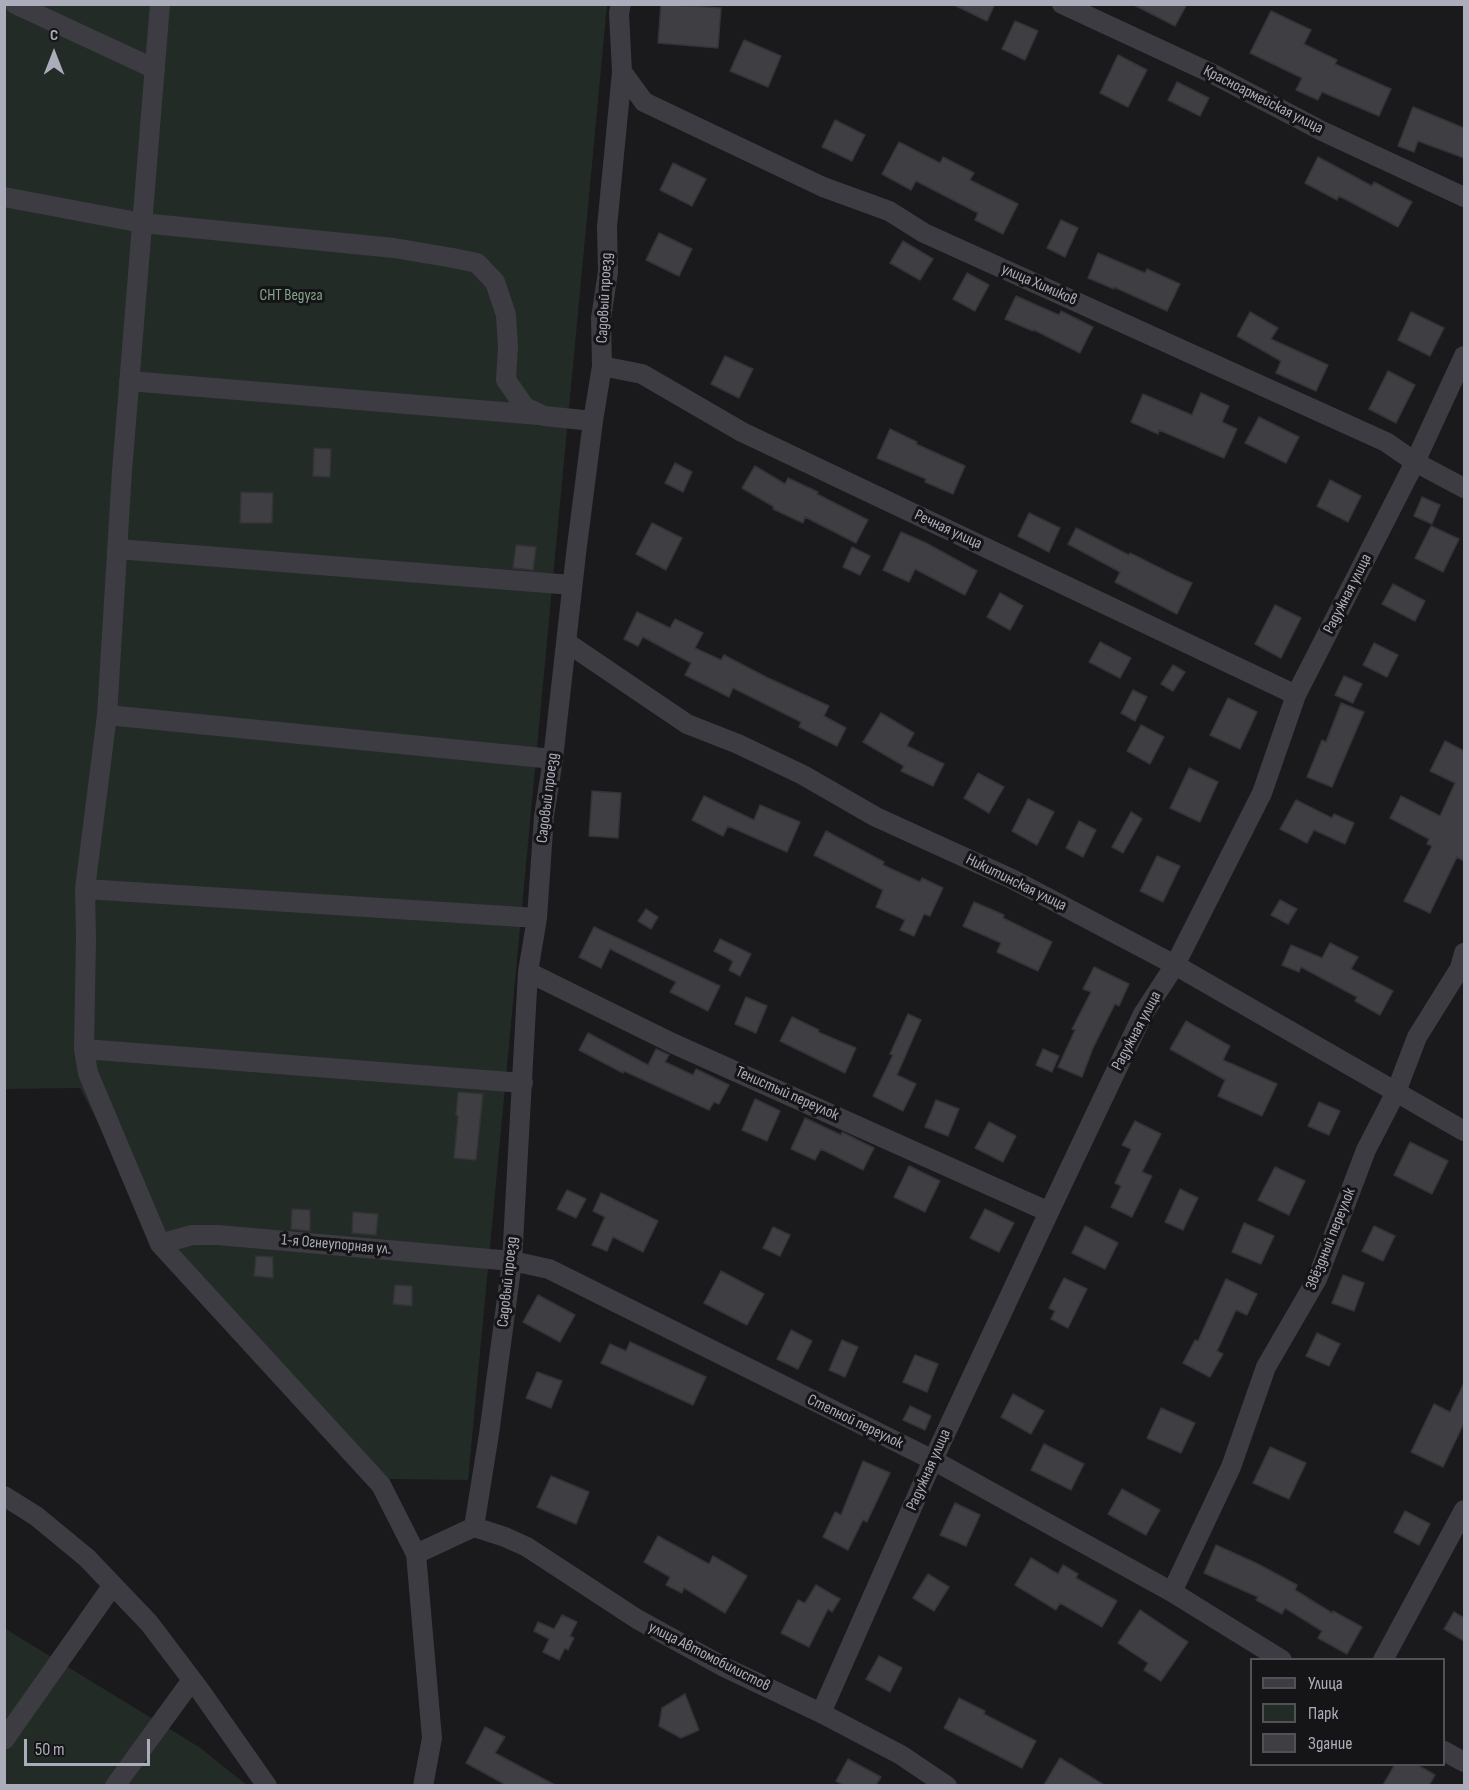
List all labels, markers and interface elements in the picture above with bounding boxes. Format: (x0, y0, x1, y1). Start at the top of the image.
north arrow (24, 24, 84, 84)
text: С (50, 26, 58, 45)
street label: Красноармейская улица (1200, 62, 1326, 138)
street label: Садовый проезд (593, 252, 617, 344)
street label: улица Химиков (998, 260, 1080, 310)
park label: СНТ Ведуга (259, 286, 323, 306)
street label: Речная улица (911, 506, 985, 554)
street label: Радужная улица (1320, 551, 1376, 637)
street label: Садовый проезд (533, 752, 563, 844)
street label: Никитинская улица (962, 850, 1070, 916)
street label: Радужная улица (1108, 988, 1166, 1074)
street label: Тенистый переулок (732, 1063, 842, 1125)
street label: Звёздный переулок (1302, 1185, 1360, 1293)
street label: 1-я Огнеупорная ул. (280, 1231, 392, 1259)
street label: Садовый проезд (494, 1236, 522, 1328)
street label: Степной переулок (804, 1390, 906, 1454)
street label: Радужная улица (903, 1426, 955, 1514)
street label: улица Автомобилистов (645, 1618, 773, 1696)
legend (1250, 1658, 1445, 1766)
text: Улица (1308, 1673, 1343, 1694)
text: Парк (1308, 1703, 1338, 1724)
scale bar (27, 1727, 153, 1765)
text: Здание (1308, 1733, 1353, 1754)
text: 50 m (35, 1739, 65, 1760)

